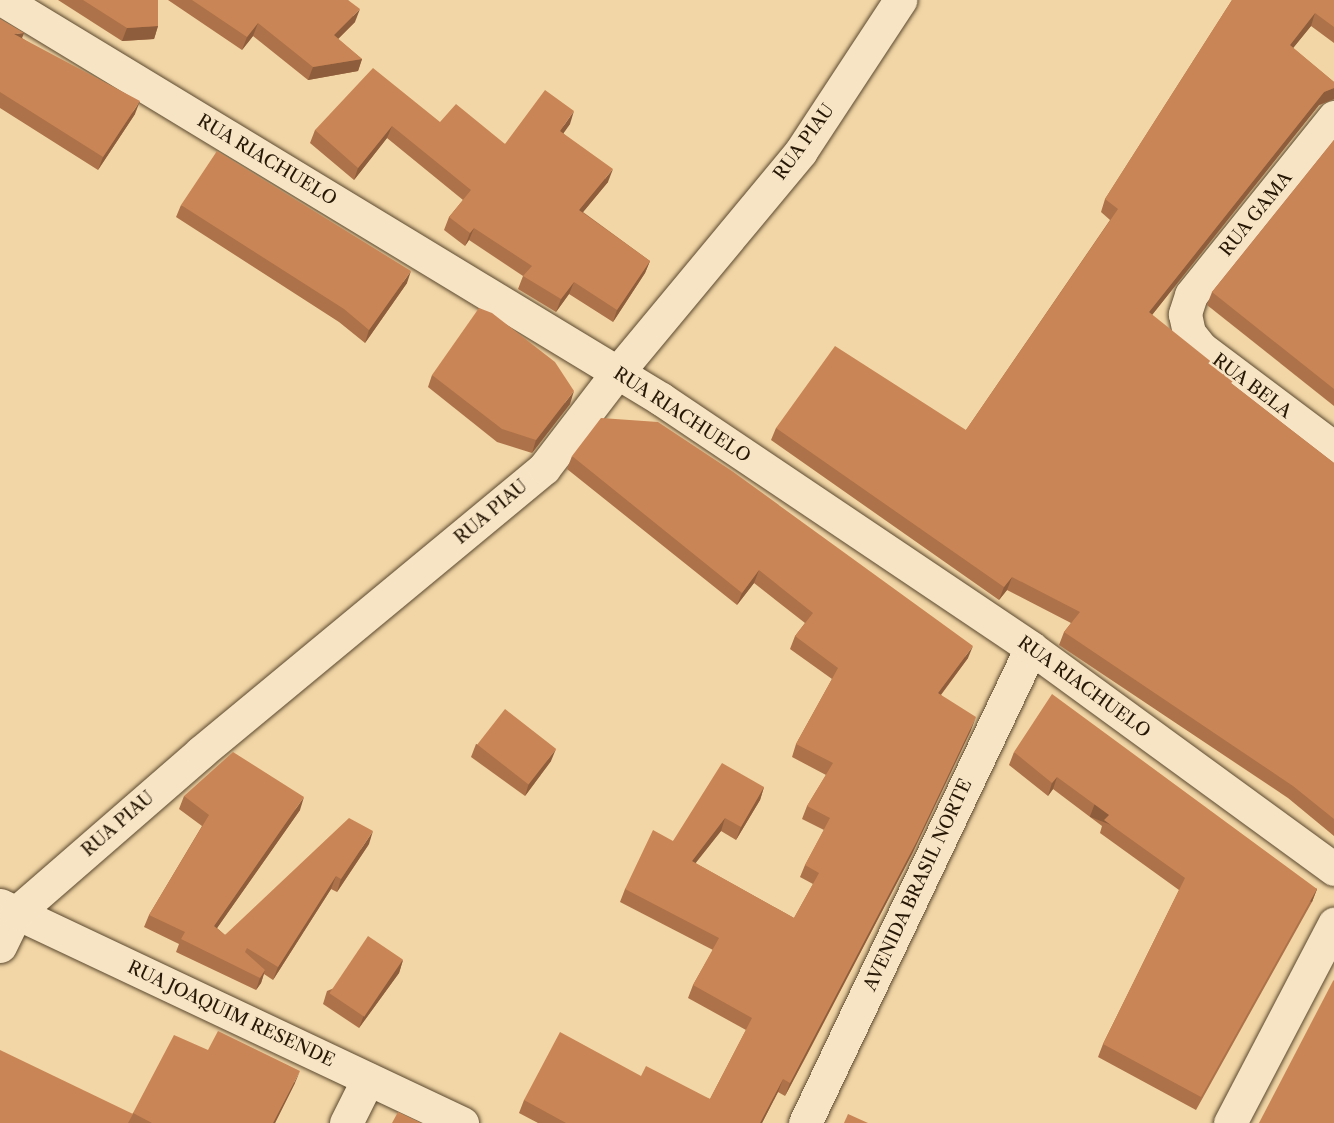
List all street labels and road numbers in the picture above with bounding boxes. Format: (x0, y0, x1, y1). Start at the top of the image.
street label: RUA PIAU (769, 99, 839, 185)
street label: RUA RIACHUELO (193, 110, 341, 210)
street label: RUA GAMA (1215, 167, 1297, 261)
street label: RUA BELA (1208, 349, 1296, 423)
street label: RUA RIACHUELO (609, 363, 755, 467)
street label: RUA PIAU (450, 475, 532, 549)
street label: RUA RIACHUELO (1013, 631, 1155, 743)
street label: AVENIDA BRASIL NORTE (859, 775, 977, 995)
street label: RUA PIAU (77, 787, 159, 861)
street label: RUA JOAQUIM RESENDE (124, 956, 338, 1072)

